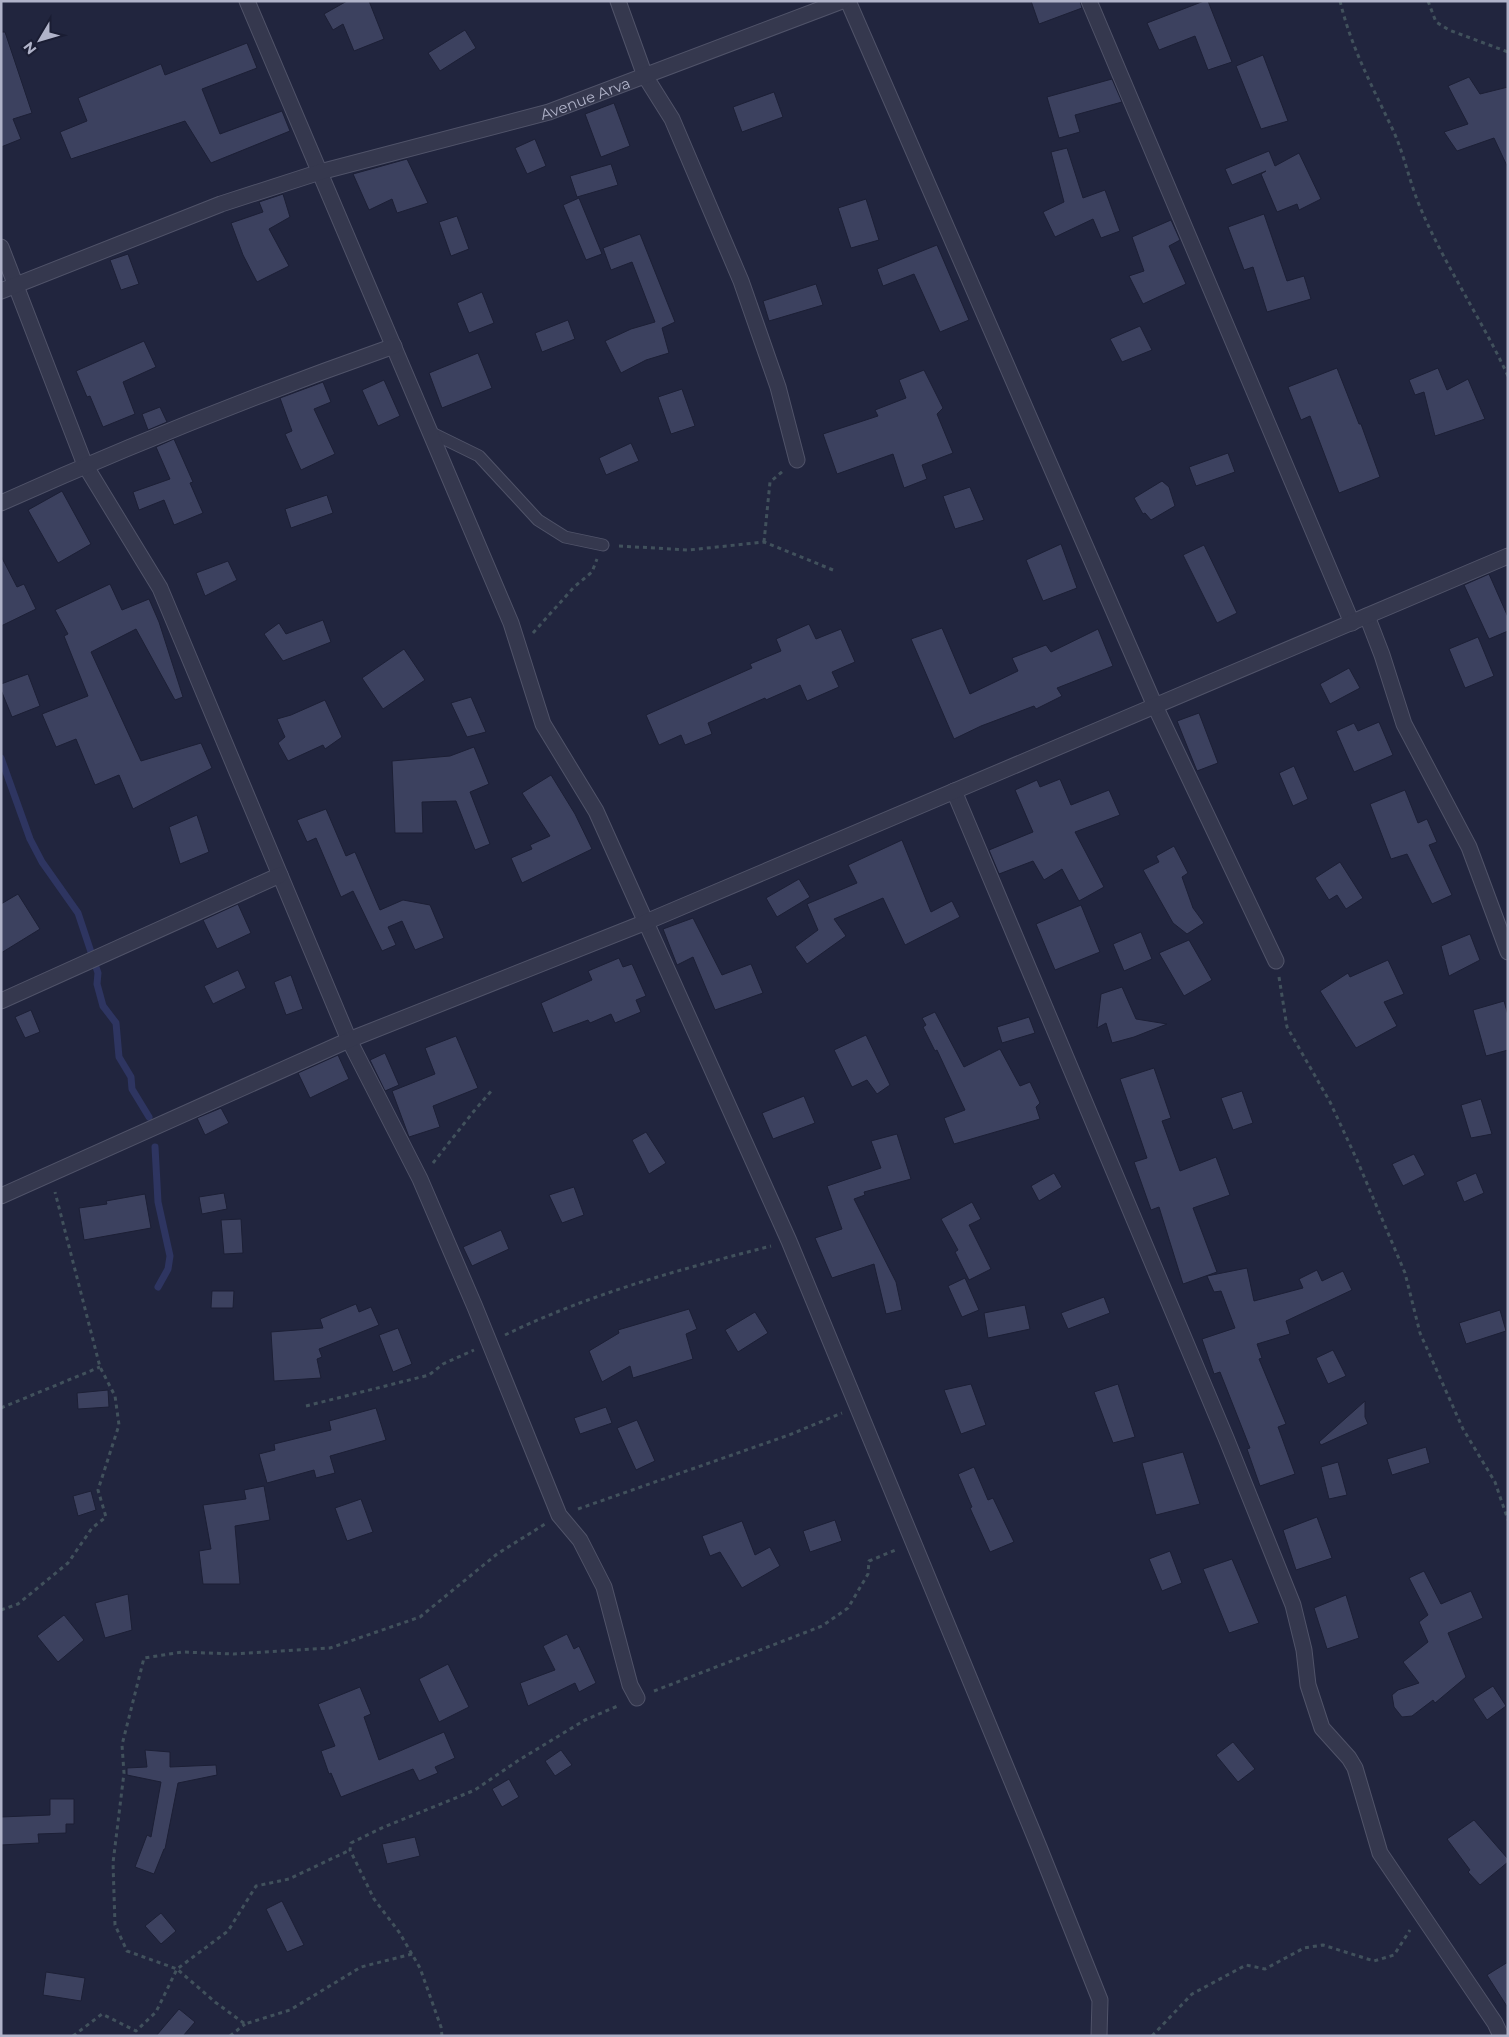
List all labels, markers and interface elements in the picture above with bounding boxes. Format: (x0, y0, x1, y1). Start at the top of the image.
north arrow (15, 15, 65, 65)
text: N (19, 38, 40, 58)
street label: Avenue Arva (538, 73, 633, 123)

